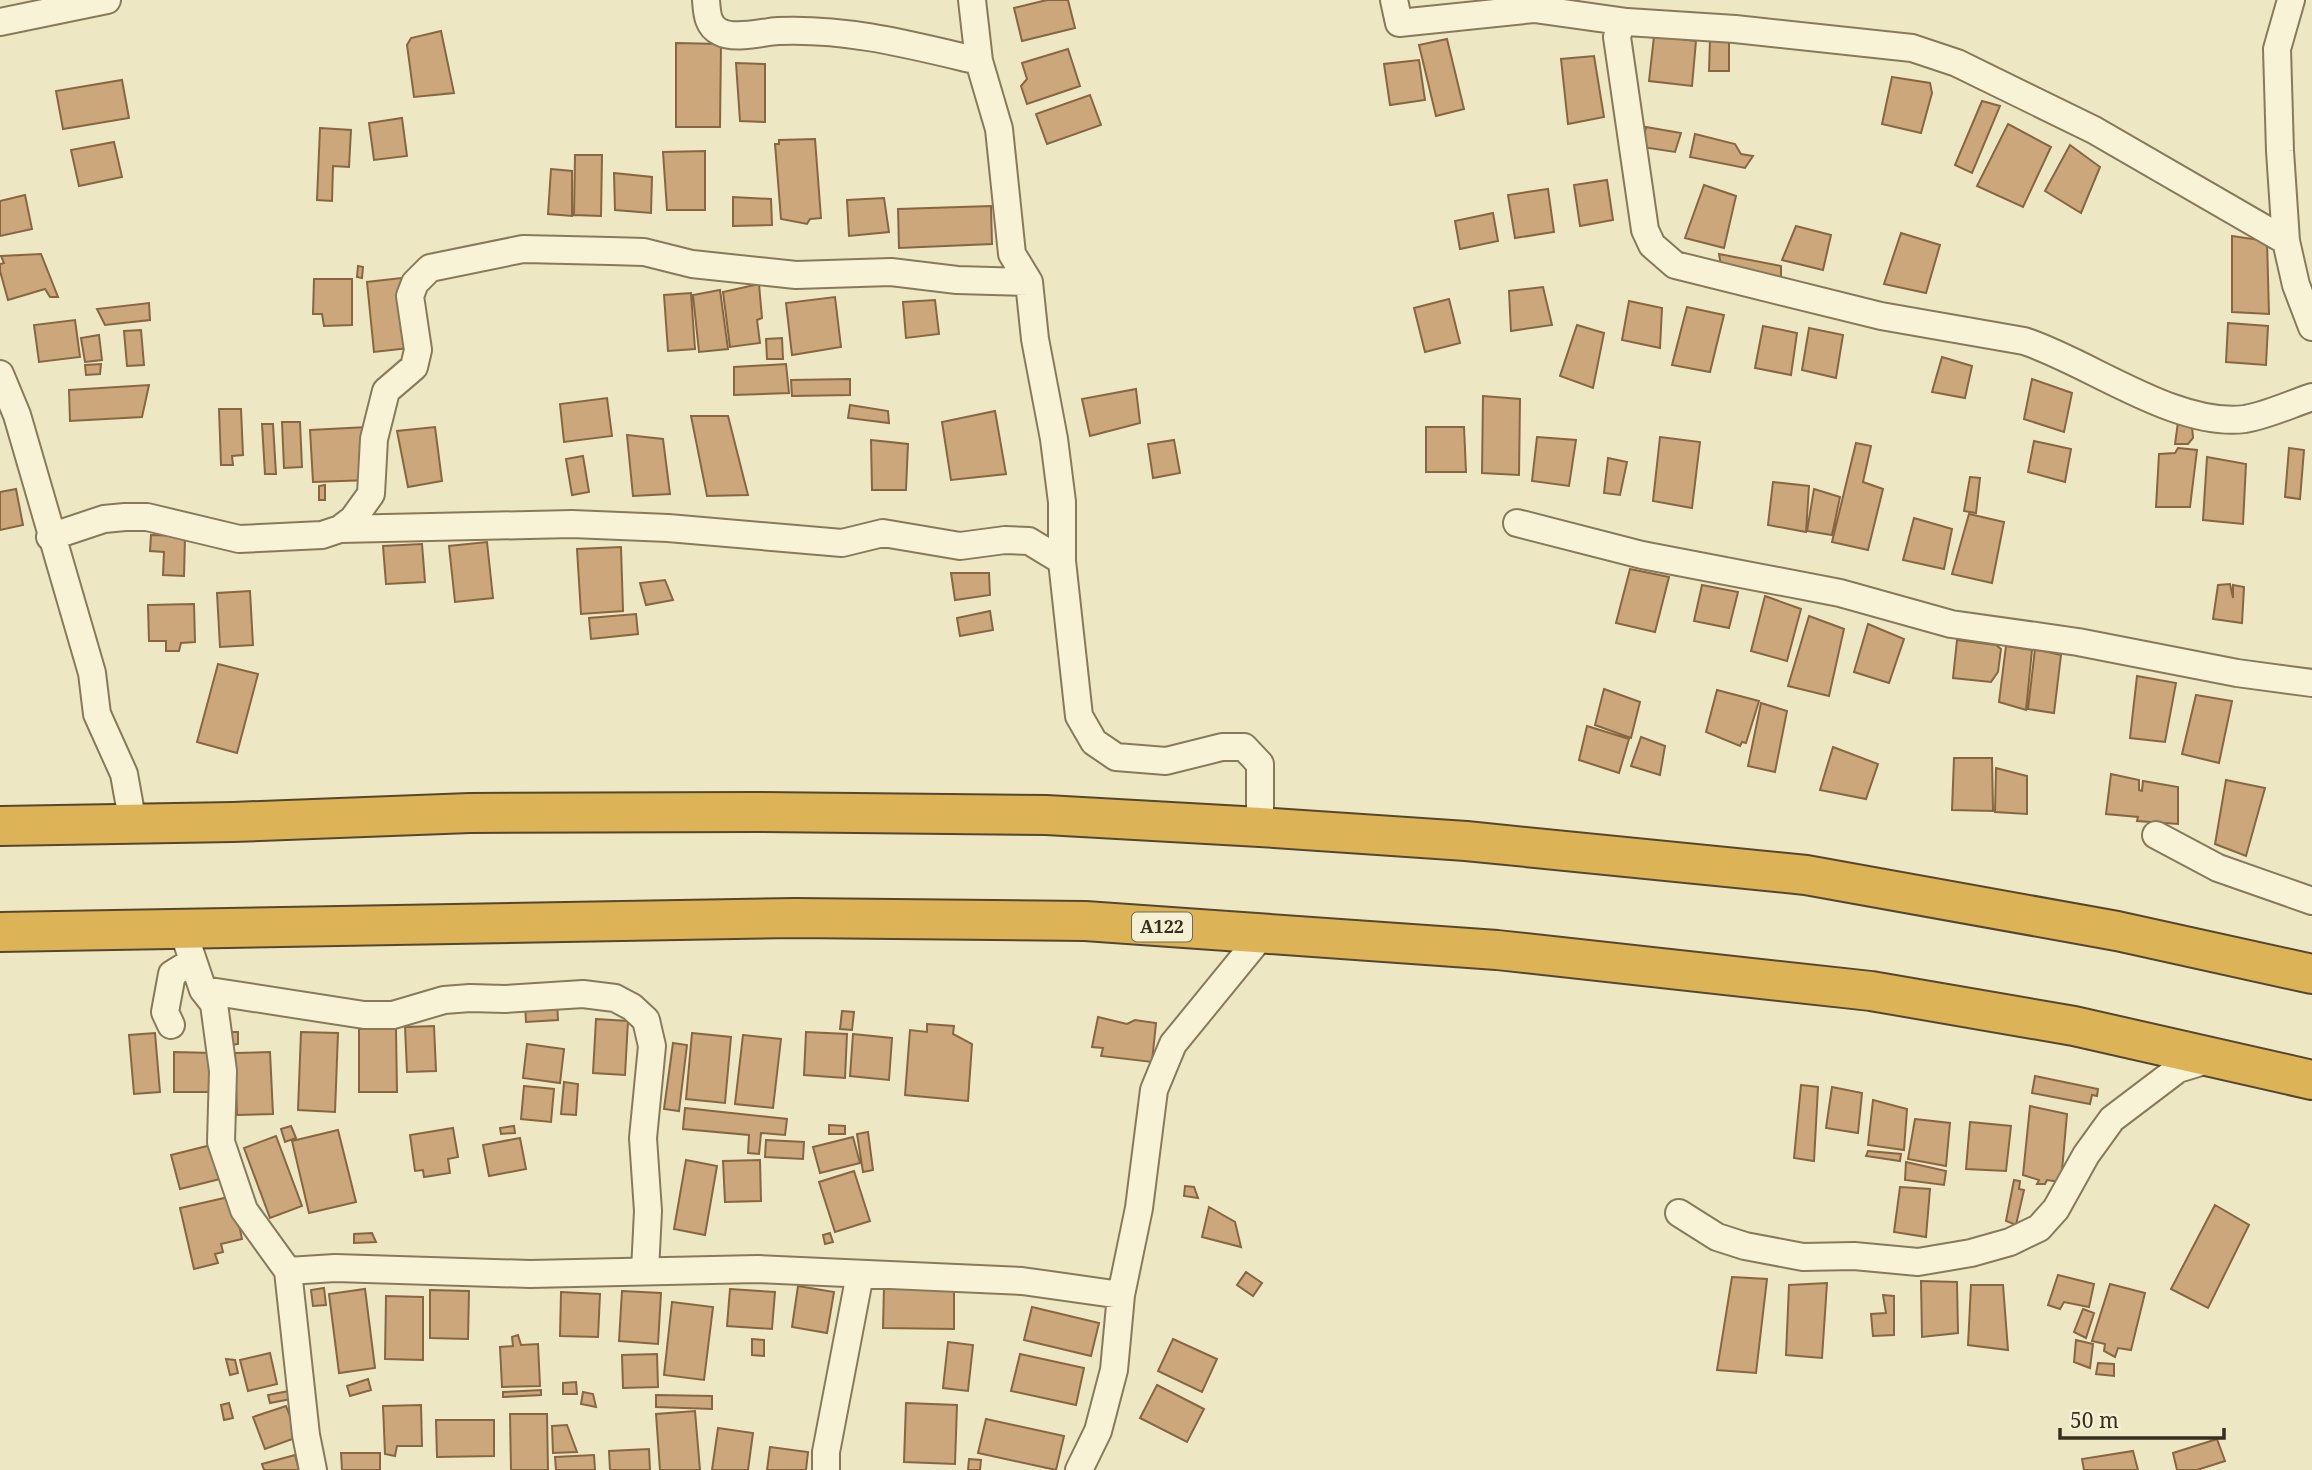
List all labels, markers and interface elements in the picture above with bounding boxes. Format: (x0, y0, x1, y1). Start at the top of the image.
road number: A122 (1132, 912, 1192, 942)
scale bar (2060, 1396, 2224, 1440)
text: 50 m (2070, 1406, 2119, 1434)

